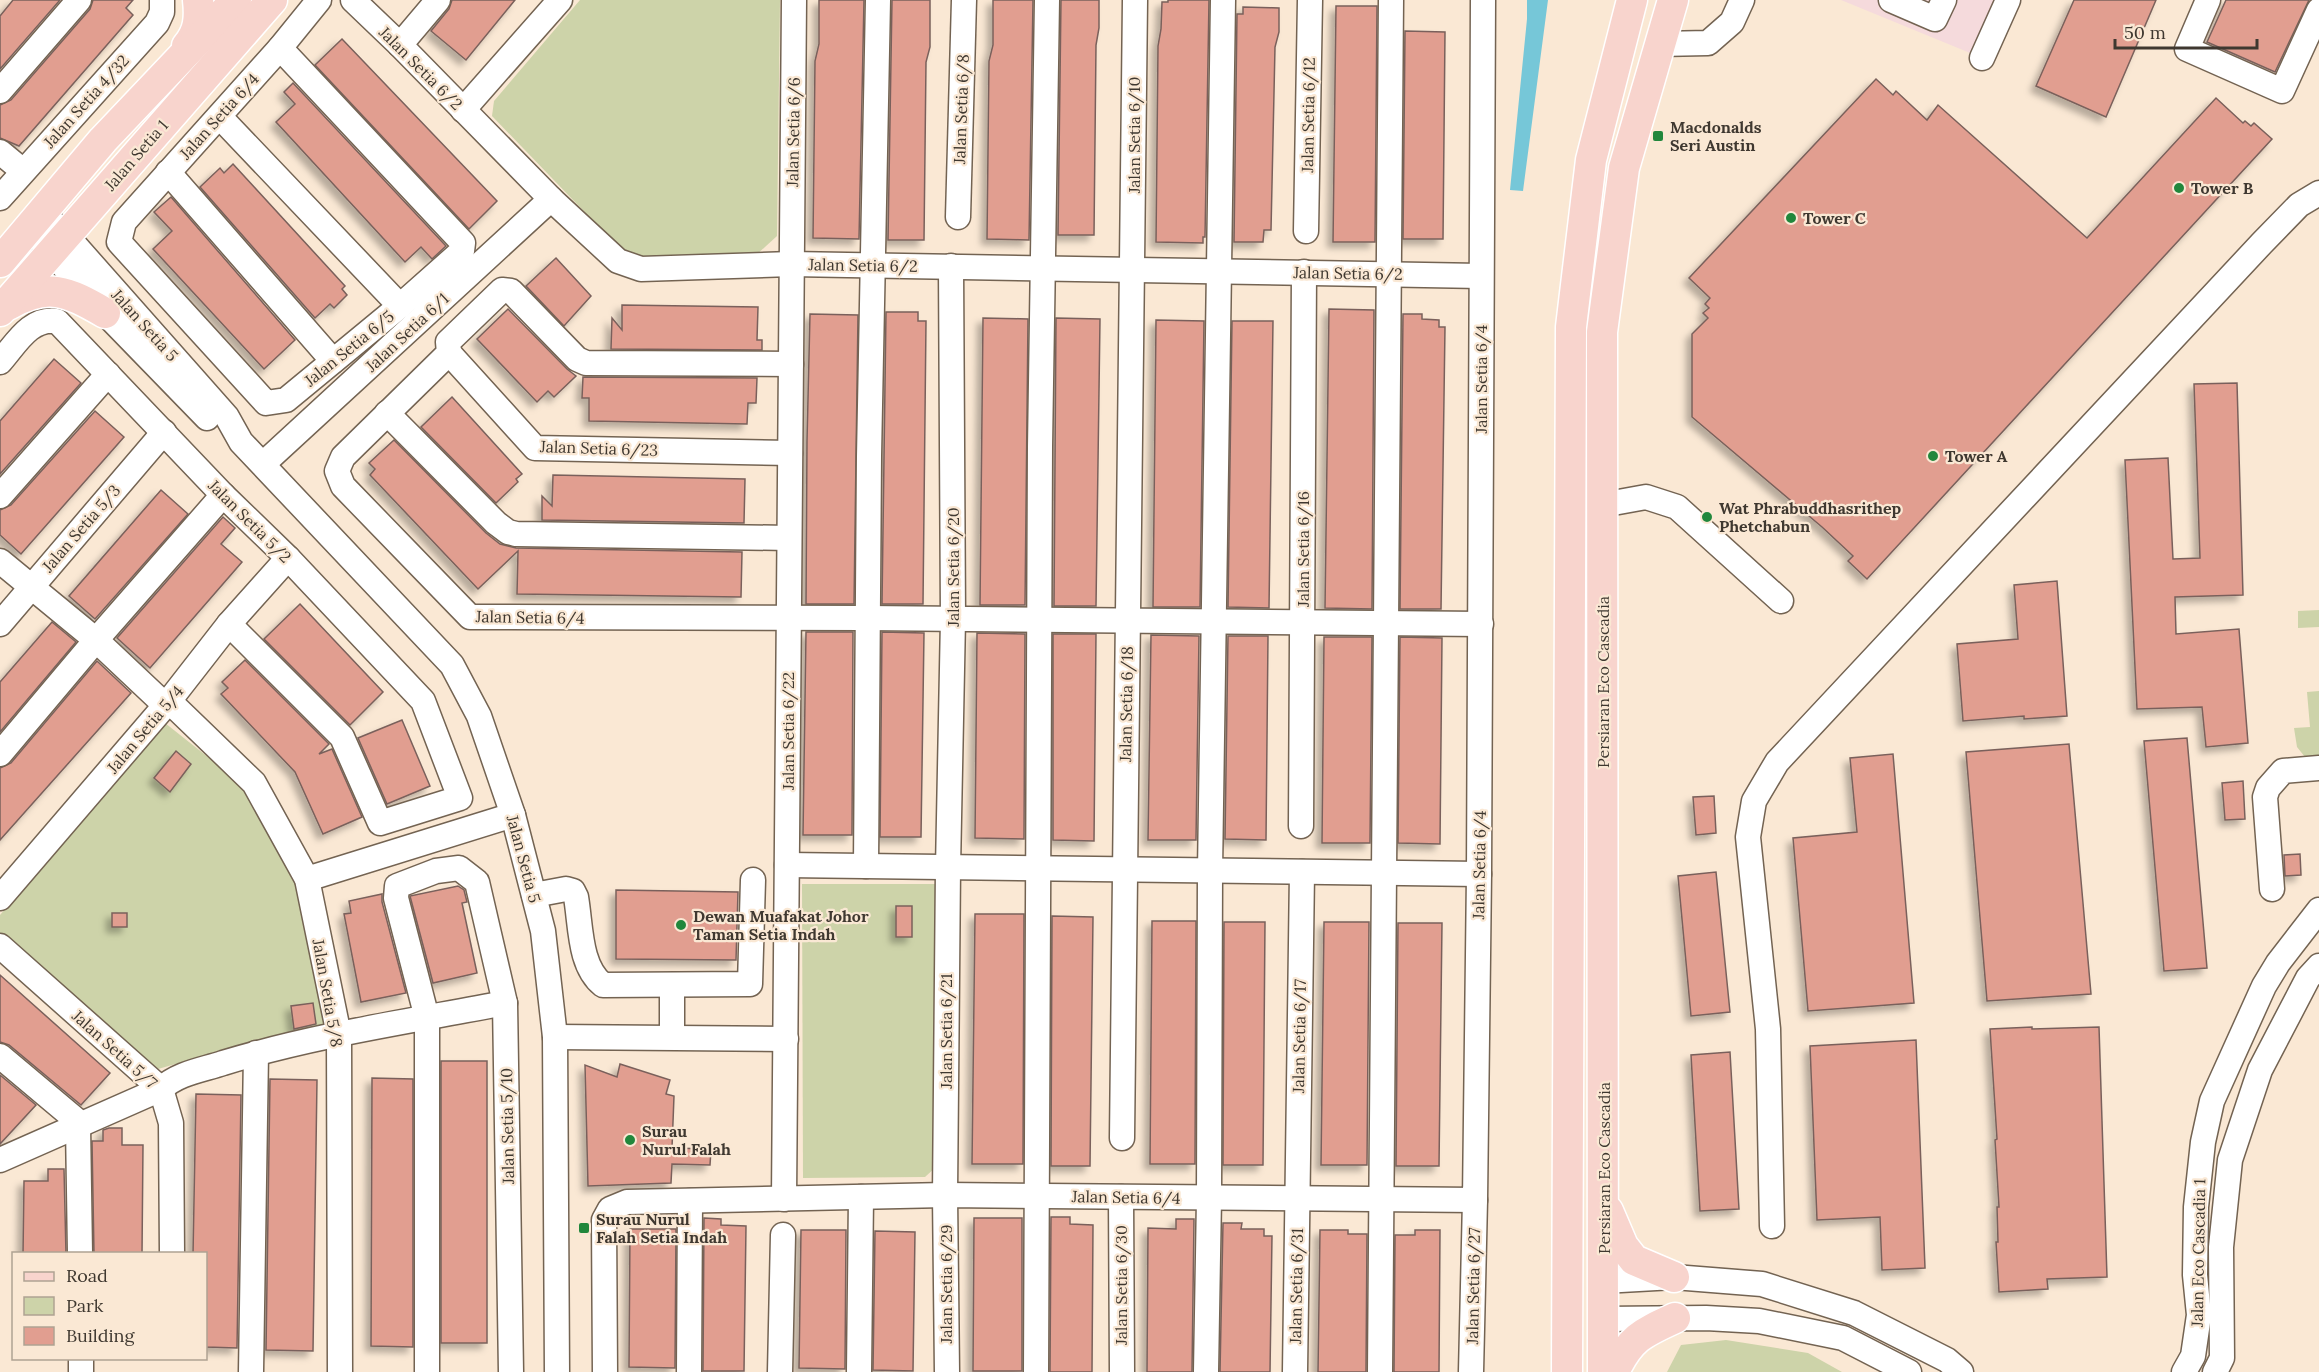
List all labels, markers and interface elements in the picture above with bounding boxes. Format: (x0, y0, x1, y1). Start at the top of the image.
scale bar (2115, 12, 2258, 50)
street label: Jalan Setia 6/2 (374, 21, 467, 115)
text: 50 m (2124, 21, 2166, 44)
street label: Jalan Setia 4/32 (38, 50, 134, 153)
street label: Jalan Setia 6/8 (949, 54, 974, 165)
street label: Jalan Setia 6/12 (1297, 57, 1320, 174)
street label: Jalan Setia 6/4 (174, 69, 264, 165)
street label: Jalan Setia 6/6 (782, 77, 805, 188)
street label: Jalan Setia 6/10 (1124, 77, 1145, 194)
street label: Jalan Setia 1 (99, 115, 172, 195)
place label: Macdonalds Seri Austin (1670, 117, 1762, 155)
marker: Macdonalds Seri Austin (1651, 129, 1665, 143)
place label: Tower B (2191, 178, 2254, 198)
marker: Tower B (2172, 181, 2186, 195)
place label: Tower C (1803, 208, 1866, 228)
marker: Tower C (1784, 211, 1798, 225)
street label: Jalan Setia 6/2 (807, 254, 918, 277)
street label: Jalan Setia 6/2 (1292, 262, 1403, 285)
street label: Jalan Setia 5 (107, 284, 183, 365)
street label: Jalan Setia 6/1 (360, 288, 454, 377)
street label: Jalan Setia 6/5 (299, 306, 399, 392)
street label: Jalan Setia 6/4 (1471, 324, 1492, 434)
street label: Jalan Setia 6/23 (539, 436, 658, 461)
place label: Tower A (1945, 446, 2008, 466)
marker: Tower A (1926, 449, 1940, 463)
street label: Jalan Setia 5/2 (203, 475, 296, 567)
street label: Jalan Setia 5/3 (37, 480, 125, 577)
street label: Jalan Setia 6/16 (1293, 491, 1314, 608)
place label: Wat Phrabuddhasrithep Phetchabun (1719, 498, 1902, 536)
street label: Jalan Setia 6/20 (943, 507, 964, 628)
marker: Wat Phrabuddhasrithep Phetchabun (1700, 510, 1714, 524)
street label: Persiaran Eco Cascadia (1593, 596, 1613, 768)
street label: Jalan Setia 6/4 (474, 606, 585, 629)
street label: Jalan Setia 6/18 (1115, 646, 1138, 763)
street label: Jalan Setia 6/22 (778, 672, 799, 791)
street label: Jalan Setia 5/4 (102, 681, 188, 778)
street label: Jalan Setia 6/4 (1468, 810, 1491, 921)
street label: Jalan Setia 5 (502, 812, 545, 905)
place label: Dewan Muafakat Johor Taman Setia Indah (693, 906, 869, 944)
marker: Dewan Muafakat Johor Taman Setia Indah (674, 918, 688, 932)
street label: Jalan Setia 5/8 (307, 936, 347, 1049)
street label: Jalan Setia 6/21 (936, 973, 957, 1090)
street label: Jalan Setia 6/17 (1288, 978, 1311, 1094)
street label: Jalan Setia 5/7 (67, 1005, 162, 1094)
street label: Jalan Setia 5/10 (496, 1068, 519, 1185)
street label: Persiaran Eco Cascadia (1594, 1082, 1614, 1254)
place label: Surau Nurul Falah (642, 1121, 731, 1159)
marker: Surau Nurul Falah (623, 1133, 637, 1147)
street label: Jalan Eco Cascadia 1 (2187, 1178, 2209, 1328)
street label: Jalan Setia 6/4 (1070, 1186, 1181, 1209)
place label: Surau Nurul Falah Setia Indah (596, 1209, 727, 1247)
marker: Surau Nurul Falah Setia Indah (577, 1221, 591, 1235)
street label: Jalan Setia 6/29 (936, 1225, 957, 1344)
street label: Jalan Setia 6/30 (1111, 1225, 1132, 1346)
street label: Jalan Setia 6/27 (1462, 1227, 1485, 1346)
street label: Jalan Setia 6/31 (1285, 1228, 1308, 1345)
legend (12, 1252, 207, 1360)
text: Road (66, 1264, 108, 1287)
text: Park (66, 1294, 104, 1317)
text: Building (66, 1324, 136, 1347)

